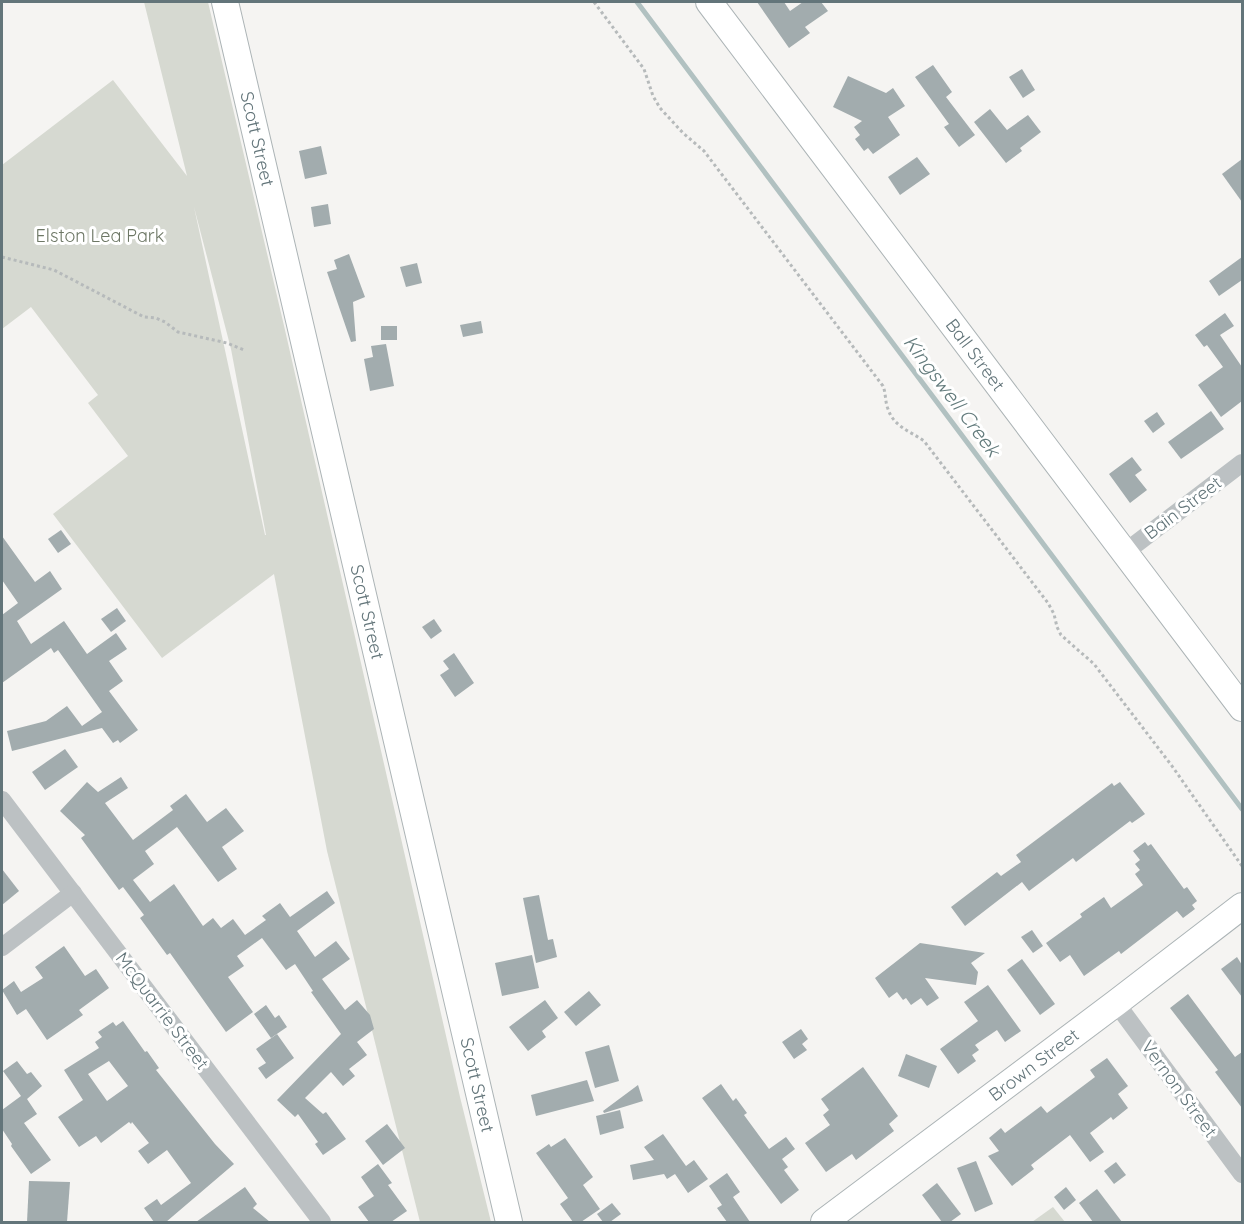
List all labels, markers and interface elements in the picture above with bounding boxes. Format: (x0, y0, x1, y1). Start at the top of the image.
street label: Scott Street (235, 89, 280, 189)
park label: Elston Lea Park (36, 224, 164, 247)
street label: Ball Street (941, 314, 1010, 396)
water label: Kingswell Creek (899, 330, 1008, 463)
street label: Bain Street (1139, 471, 1226, 544)
street label: Scott Street (345, 562, 390, 662)
street label: McQuarrie Street (111, 947, 214, 1074)
street label: Brown Street (984, 1023, 1083, 1106)
street label: Scott Street (455, 1035, 500, 1135)
street label: Vernon Street (1136, 1036, 1222, 1142)

